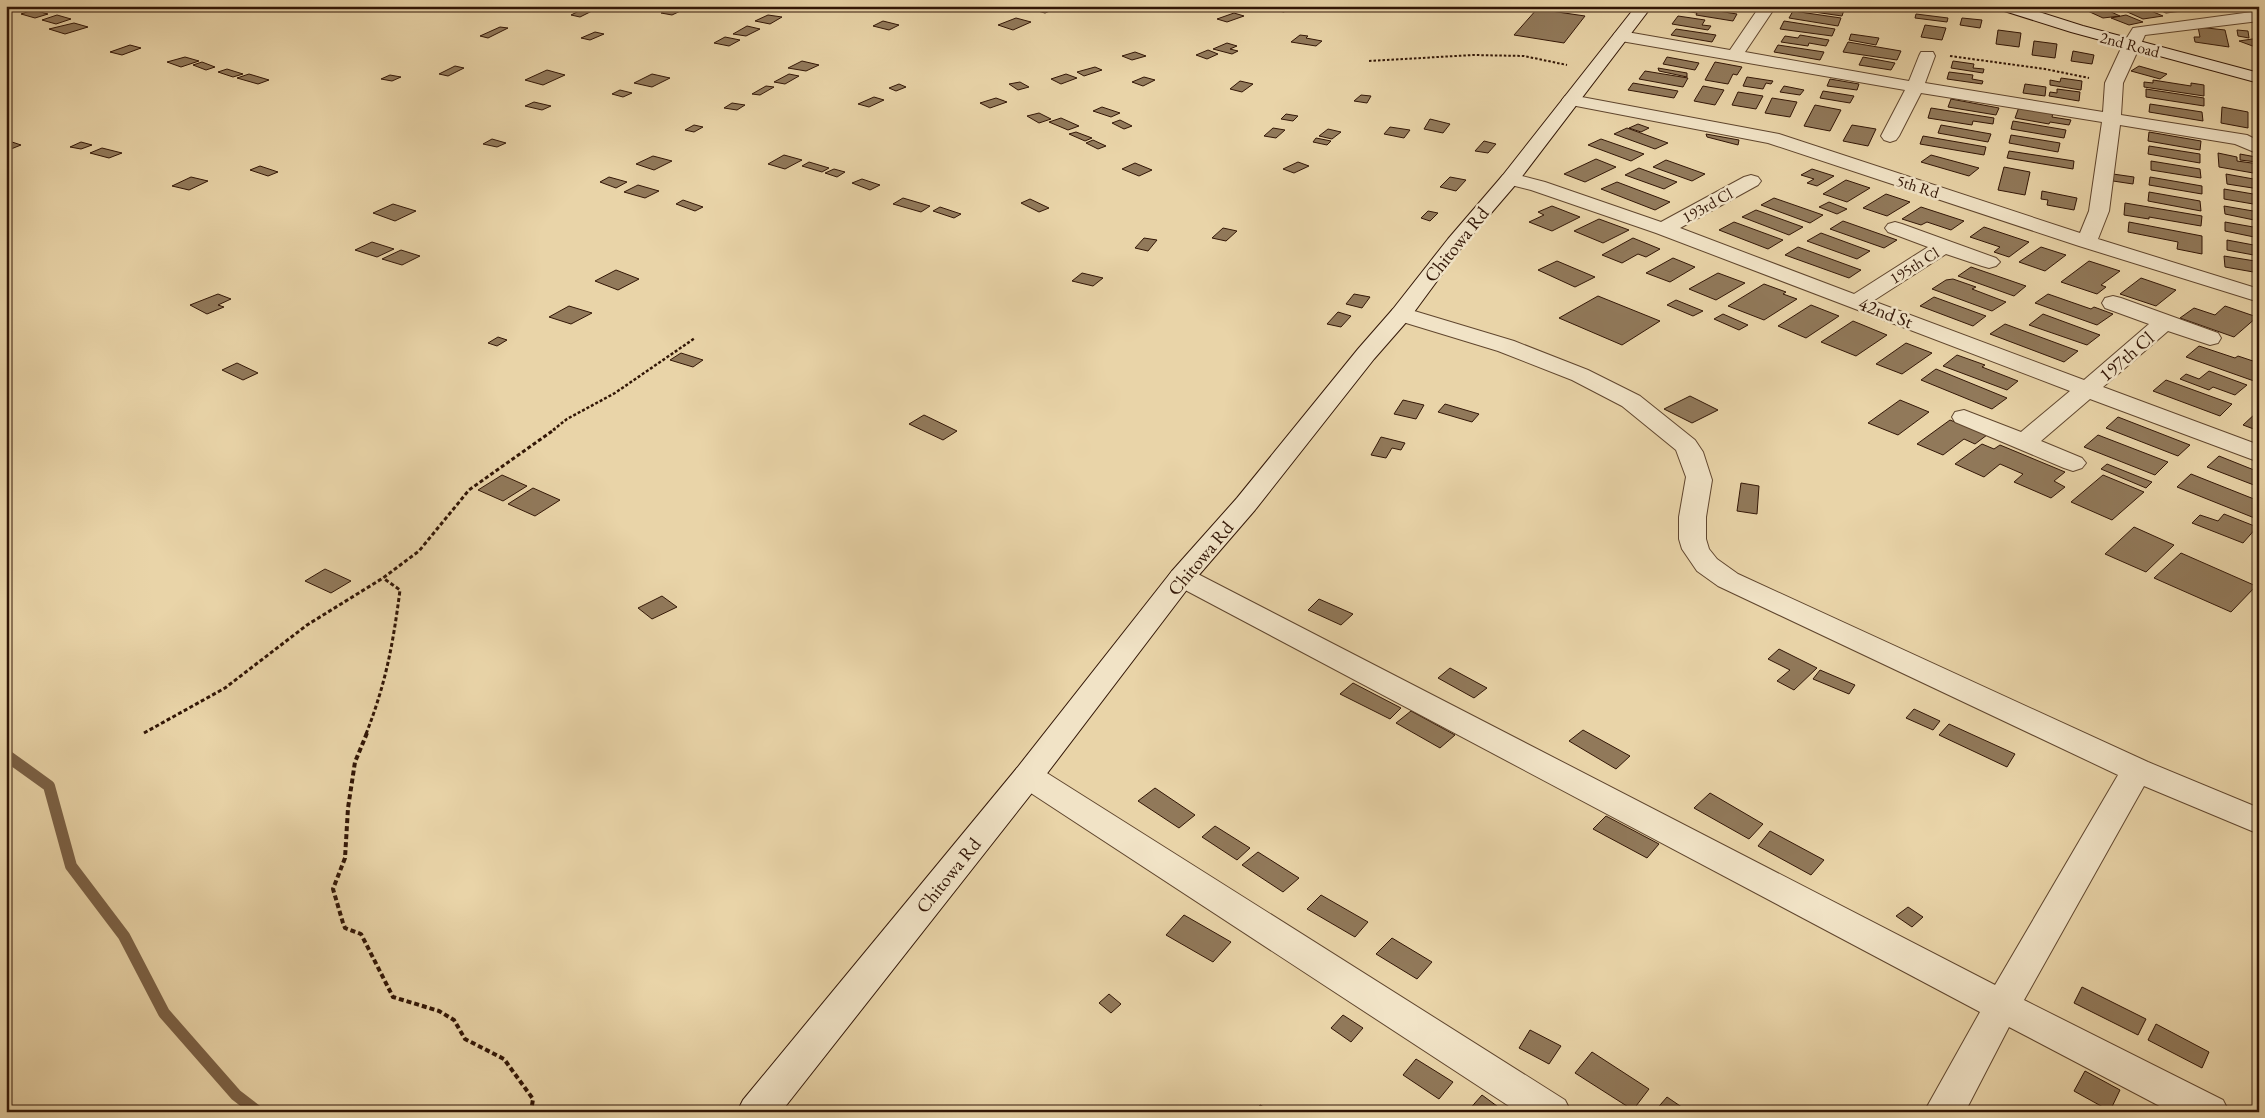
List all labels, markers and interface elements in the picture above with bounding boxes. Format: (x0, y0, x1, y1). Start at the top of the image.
street label: 2nd Road (2098, 26, 2163, 63)
street label: 5th Rd (1894, 170, 1943, 203)
street label: 193rd Cl (1678, 183, 1736, 228)
street label: Chitowa Rd (1418, 201, 1495, 287)
street label: 195th Cl (1885, 242, 1943, 289)
street label: 42nd St (1855, 291, 1917, 334)
street label: 197th Cl (2094, 325, 2159, 387)
street label: Chitowa Rd (1162, 515, 1239, 601)
street label: Chitowa Rd (910, 832, 987, 918)

